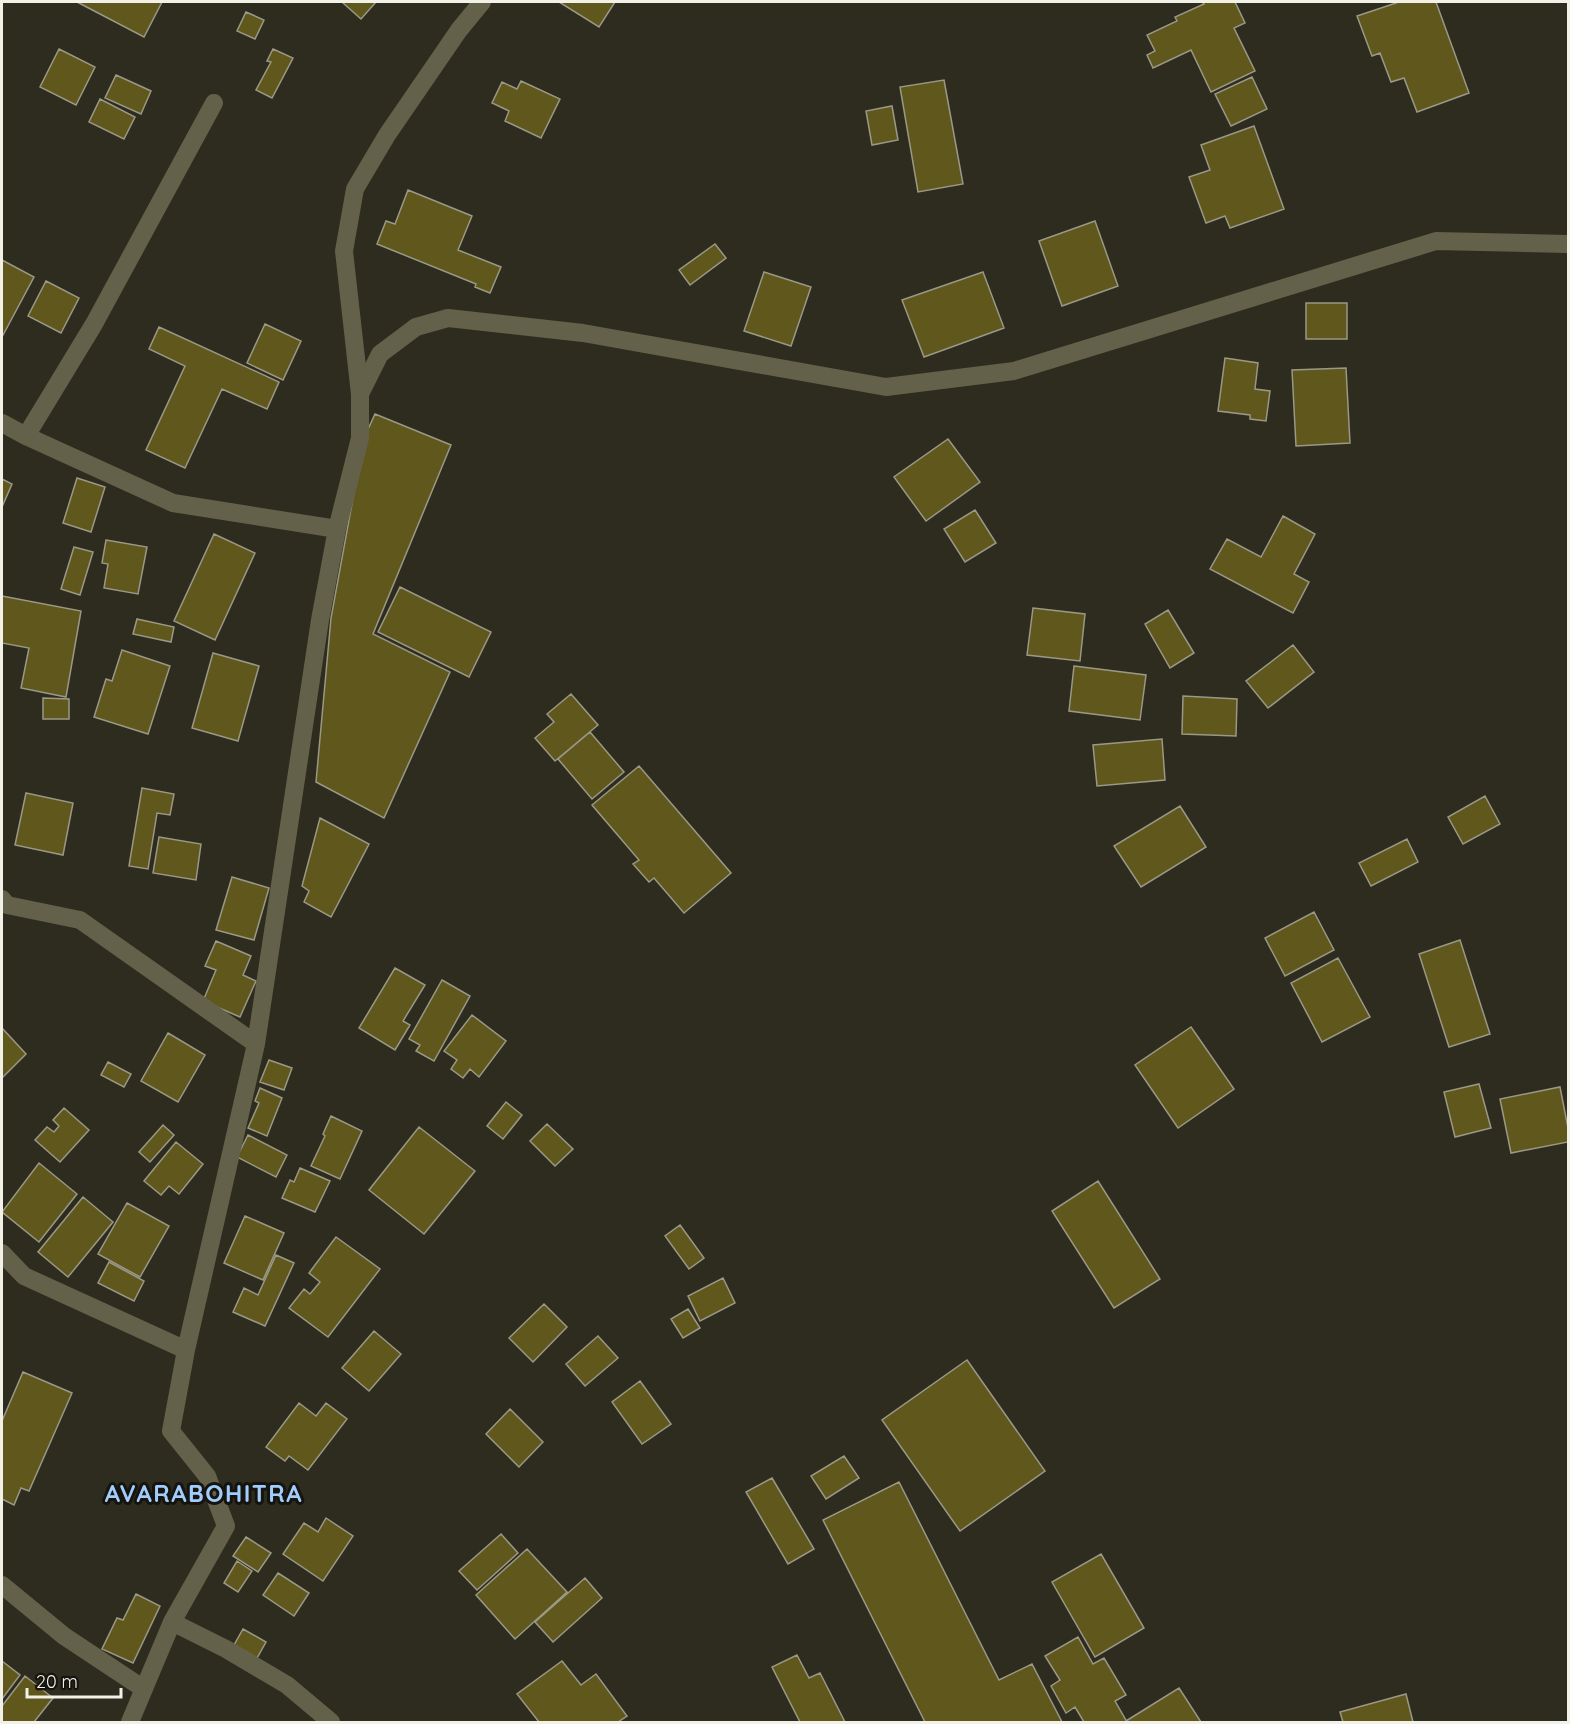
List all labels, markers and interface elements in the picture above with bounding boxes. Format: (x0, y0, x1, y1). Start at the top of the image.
district label: AVARABOHITRA (105, 1478, 303, 1508)
scale bar (27, 1661, 122, 1699)
text: 20 m (36, 1670, 78, 1693)

